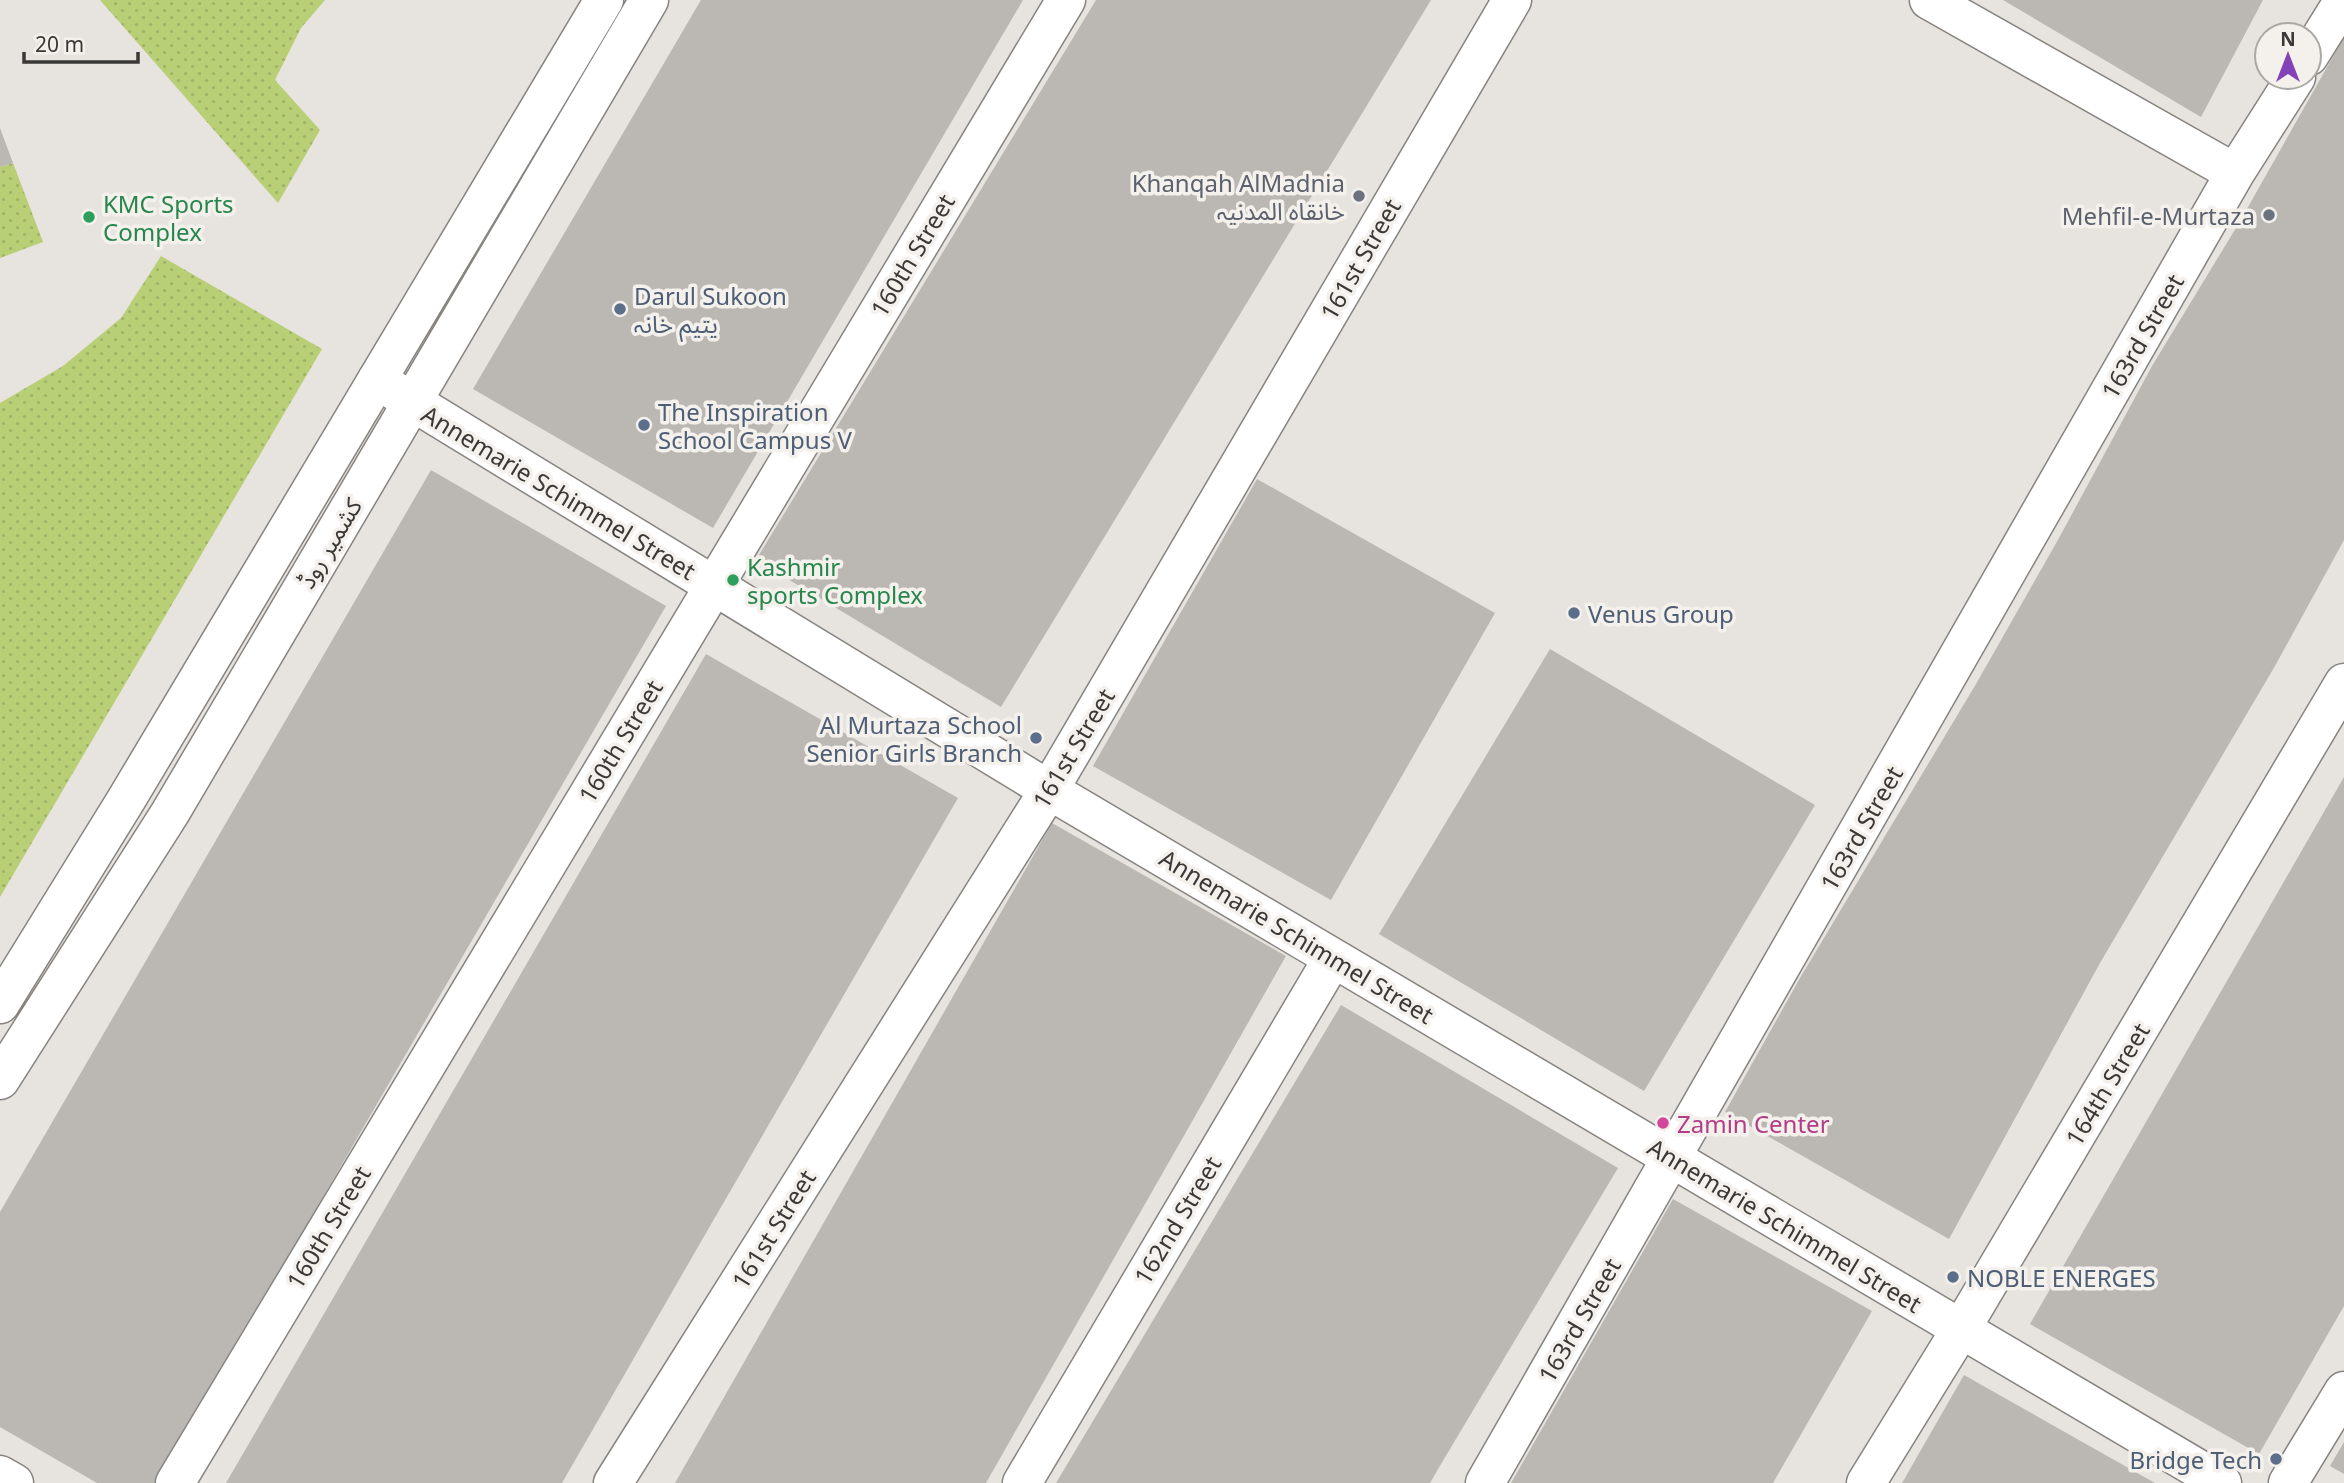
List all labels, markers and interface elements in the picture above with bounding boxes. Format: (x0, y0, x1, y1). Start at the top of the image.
scale bar (24, 21, 138, 65)
north arrow (2253, 21, 2323, 91)
text: N (2280, 26, 2296, 52)
text: 20 m (35, 30, 84, 58)
place label: Khanqah AlMadnia خانقاہ المدنیہ (1132, 166, 1345, 227)
place label: KMC Sports Complex (103, 187, 234, 248)
street label: 160th Street (862, 187, 962, 323)
marker: Khanqah AlMadnia خانقاہ المدنیہ (1351, 188, 1367, 204)
street label: 161st Street (1312, 192, 1408, 326)
place label: Mehfil-e-Murtaza (2062, 199, 2255, 232)
marker: Mehfil-e-Murtaza (2261, 207, 2277, 223)
marker: KMC Sports Complex (81, 209, 97, 225)
street label: 163rd Street (2093, 267, 2191, 404)
place label: Darul Sukoon یتیم خانہ (634, 279, 787, 342)
marker: Darul Sukoon یتیم خانہ (612, 301, 628, 317)
place label: The Inspiration School Campus V (658, 395, 852, 456)
street label: Annemarie Schimmel Street (416, 397, 702, 587)
marker: The Inspiration School Campus V (636, 417, 652, 433)
street label: کشمیر روڈ (289, 491, 369, 594)
place label: Kashmir sports Complex (747, 550, 923, 611)
marker: Kashmir sports Complex (725, 572, 741, 588)
place label: Venus Group (1588, 597, 1734, 630)
marker: Venus Group (1566, 605, 1582, 621)
street label: 160th Street (570, 673, 670, 809)
street label: 161st Street (1024, 682, 1122, 814)
place label: Al Murtaza School Senior Girls Branch (806, 708, 1022, 769)
marker: Al Murtaza School Senior Girls Branch (1028, 730, 1044, 746)
street label: 163rd Street (1812, 759, 1910, 896)
street label: Annemarie Schimmel Street (1154, 841, 1440, 1031)
street label: 164th Street (2057, 1016, 2157, 1152)
place label: Zamin Center (1677, 1107, 1830, 1140)
marker: Zamin Center (1655, 1115, 1671, 1131)
street label: Annemarie Schimmel Street (1642, 1130, 1928, 1320)
street label: 162nd Street (1126, 1149, 1228, 1290)
street label: 160th Street (278, 1159, 378, 1295)
street label: 161st Street (723, 1163, 823, 1295)
street label: 163rd Street (1530, 1251, 1628, 1388)
place label: NOBLE ENERGES (1967, 1261, 2156, 1294)
marker: NOBLE ENERGES (1945, 1269, 1961, 1285)
place label: Bridge Tech (2129, 1443, 2262, 1476)
marker: Bridge Tech (2268, 1451, 2284, 1467)

